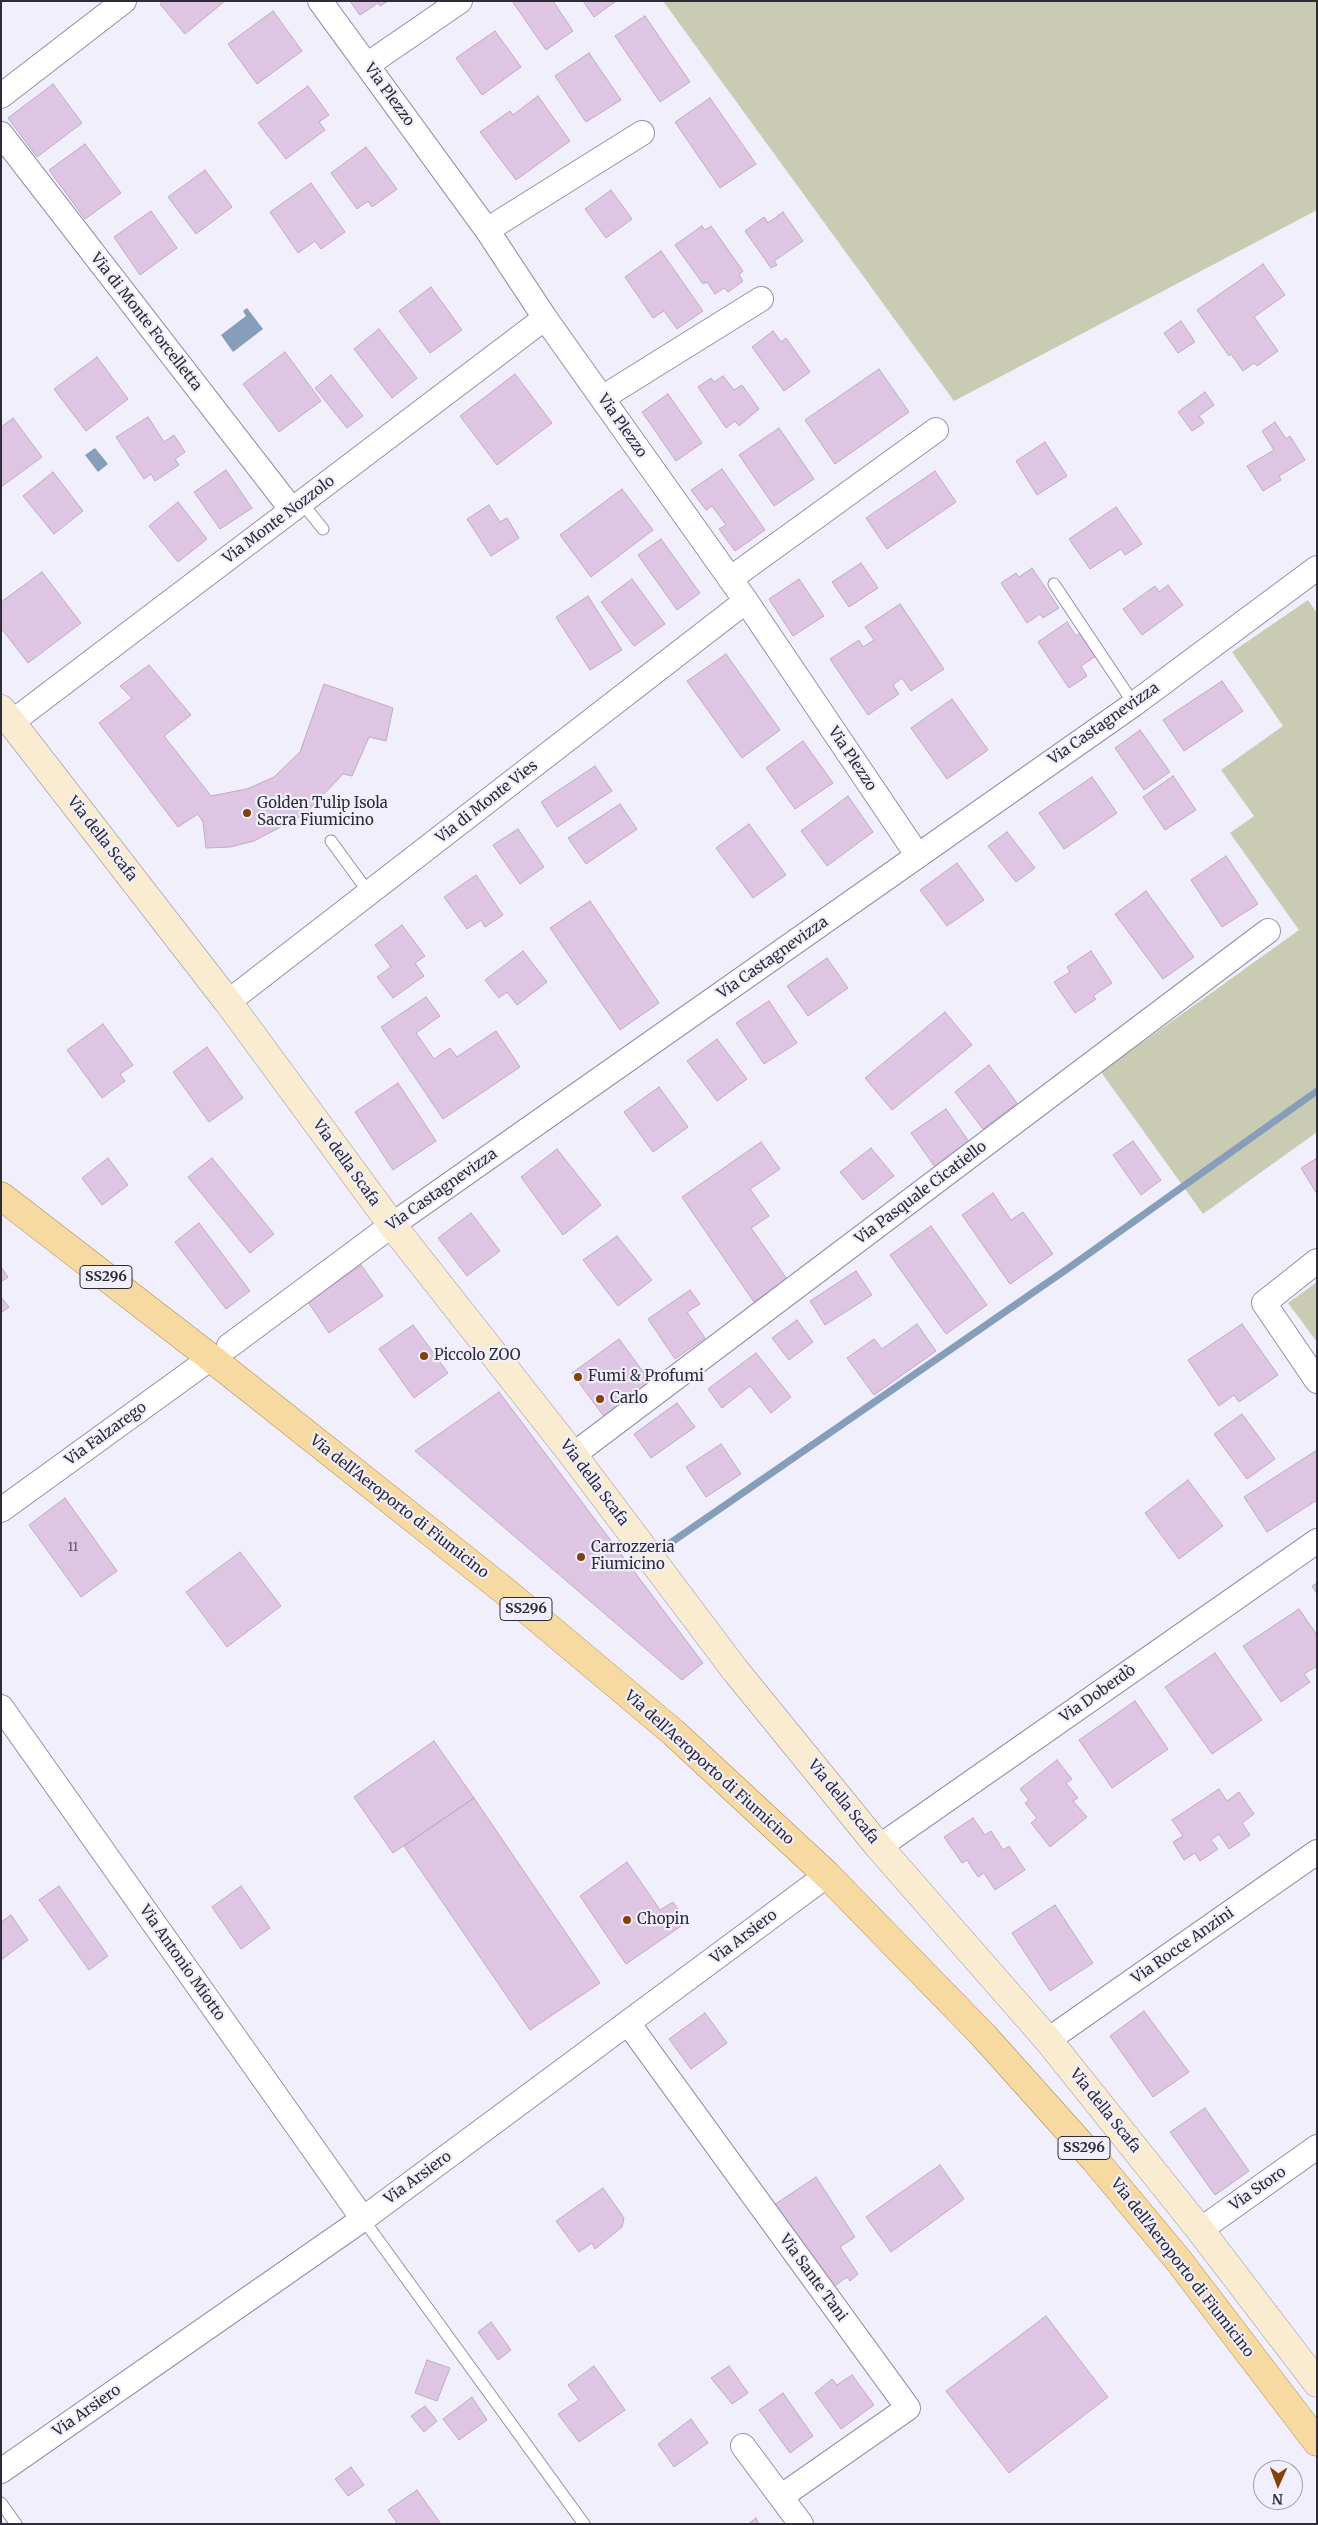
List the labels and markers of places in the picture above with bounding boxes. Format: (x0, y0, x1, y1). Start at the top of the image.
place label: Golden Tulip Isola Sacra Fiumicino (257, 795, 388, 830)
marker: Golden Tulip Isola Sacra Fiumicino (241, 807, 253, 819)
place label: Piccolo ZOO (434, 1347, 521, 1365)
marker: Piccolo ZOO (418, 1350, 430, 1362)
place label: Fumi & Profumi (588, 1368, 704, 1386)
marker: Fumi & Profumi (572, 1371, 584, 1383)
place label: Carlo (610, 1390, 648, 1408)
marker: Carlo (594, 1393, 606, 1405)
place label: Carrozzeria Fiumicino (591, 1539, 675, 1574)
marker: Carrozzeria Fiumicino (575, 1551, 587, 1563)
place label: Chopin (637, 1911, 689, 1929)
marker: Chopin (621, 1914, 633, 1926)

